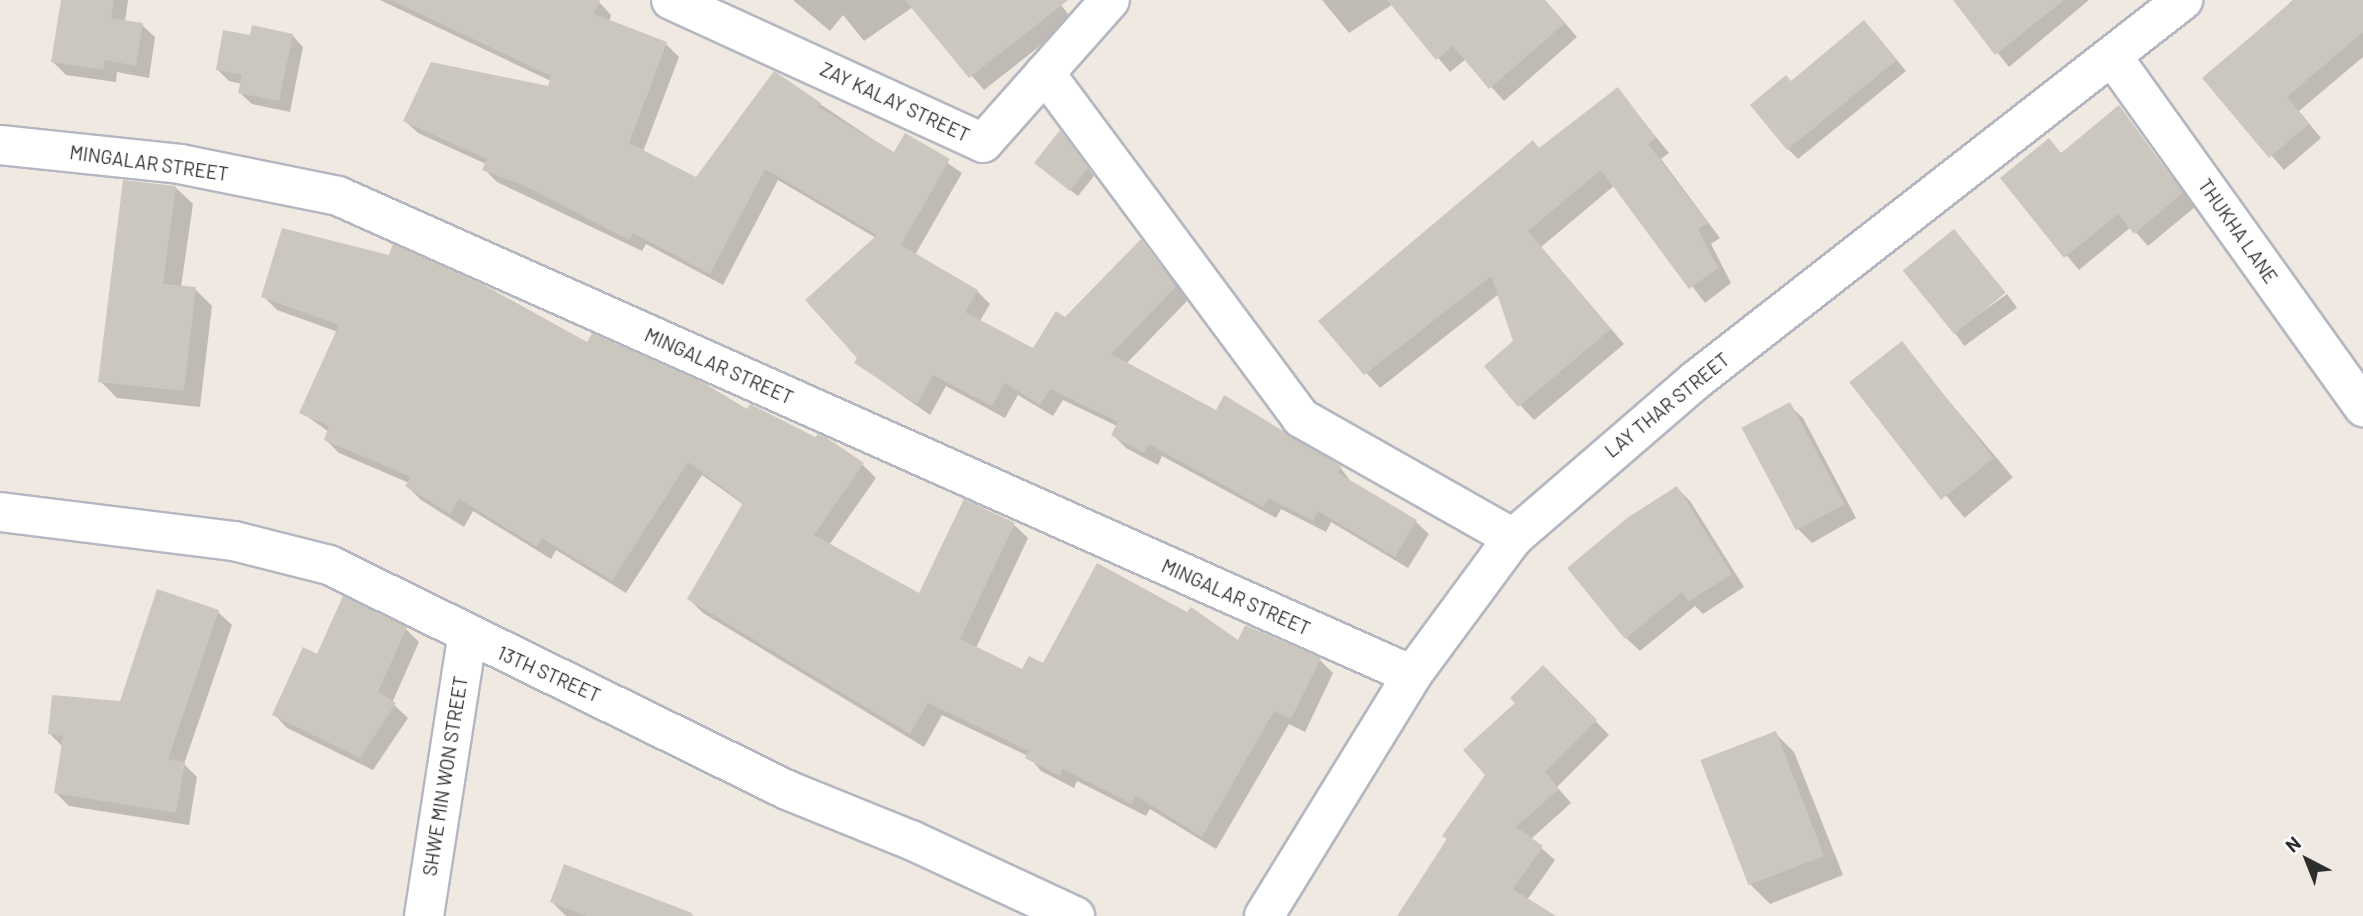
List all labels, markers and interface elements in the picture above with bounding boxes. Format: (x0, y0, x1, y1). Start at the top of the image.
street label: ZAY KALAY STREET (817, 57, 973, 147)
street label: MINGALAR STREET (68, 141, 230, 185)
street label: THUKHA LANE (2194, 174, 2282, 288)
street label: MINGALAR STREET (641, 323, 797, 409)
street label: LAY THAR STREET (1600, 348, 1734, 462)
street label: MINGALAR STREET (1158, 554, 1314, 640)
street label: 13TH STREET (494, 641, 604, 707)
street label: SHWE MIN WON STREET (418, 674, 472, 878)
north arrow (2272, 825, 2342, 895)
text: N (2280, 831, 2305, 857)

